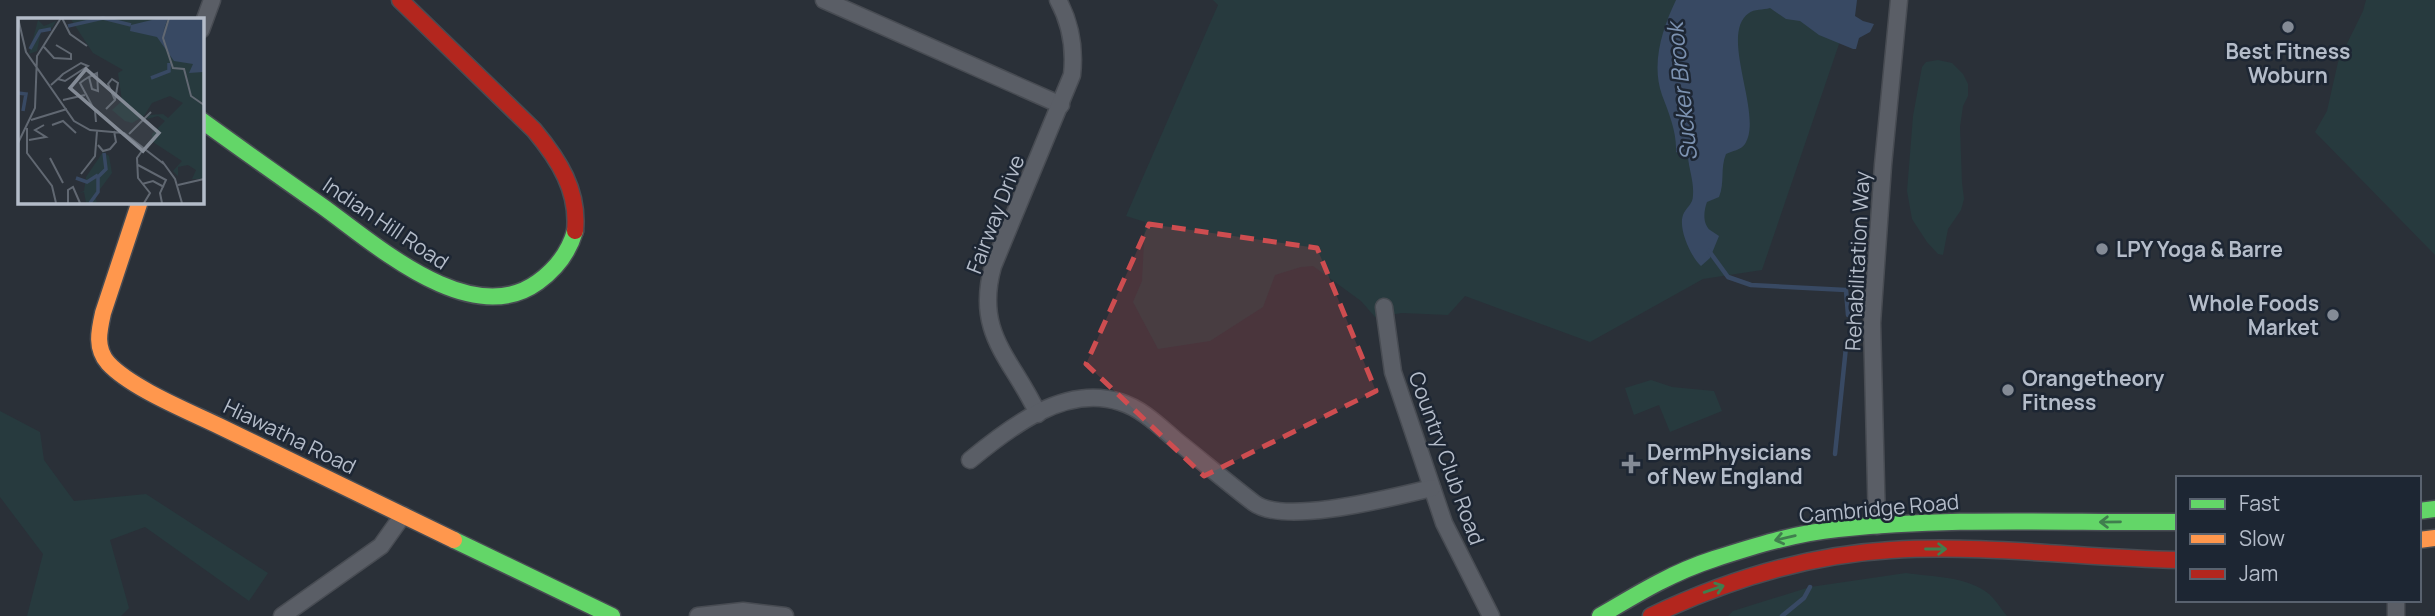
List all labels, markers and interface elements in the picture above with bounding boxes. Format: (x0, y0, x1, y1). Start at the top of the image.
inset map (18, 18, 203, 203)
water label: Sucker Brook (1657, 18, 1704, 163)
marker: Best Fitness Woburn (2280, 19, 2296, 35)
place label: Best Fitness Woburn (2226, 37, 2350, 89)
street label: Fairway Drive (959, 151, 1031, 277)
street label: Rehabilitation Way (1838, 170, 1876, 352)
street label: Indian Hill Road (318, 171, 454, 275)
place label: LPY Yoga & Barre (2116, 235, 2283, 263)
marker: LPY Yoga & Barre (2094, 241, 2110, 257)
place label: Whole Foods Market (2189, 289, 2319, 341)
marker: Whole Foods Market (2325, 307, 2341, 323)
place label: Orangetheory Fitness (2022, 364, 2165, 416)
street label: Country Club Road (1403, 368, 1491, 548)
marker: Orangetheory Fitness (2000, 382, 2016, 398)
street label: Hiawatha Road (219, 392, 361, 480)
place label: DermPhysicians of New England (1647, 438, 1811, 490)
marker: DermPhysicians of New England (1621, 454, 1641, 474)
legend (2176, 476, 2421, 602)
street label: Cambridge Road (1798, 487, 1960, 529)
text: Fast (2239, 489, 2280, 517)
one-way arrow (2098, 515, 2121, 529)
text: Slow (2239, 524, 2285, 552)
one-way arrow (1774, 532, 1797, 546)
one-way arrow (1925, 542, 1948, 556)
text: Jam (2239, 559, 2278, 587)
one-way arrow (1702, 582, 1724, 594)

